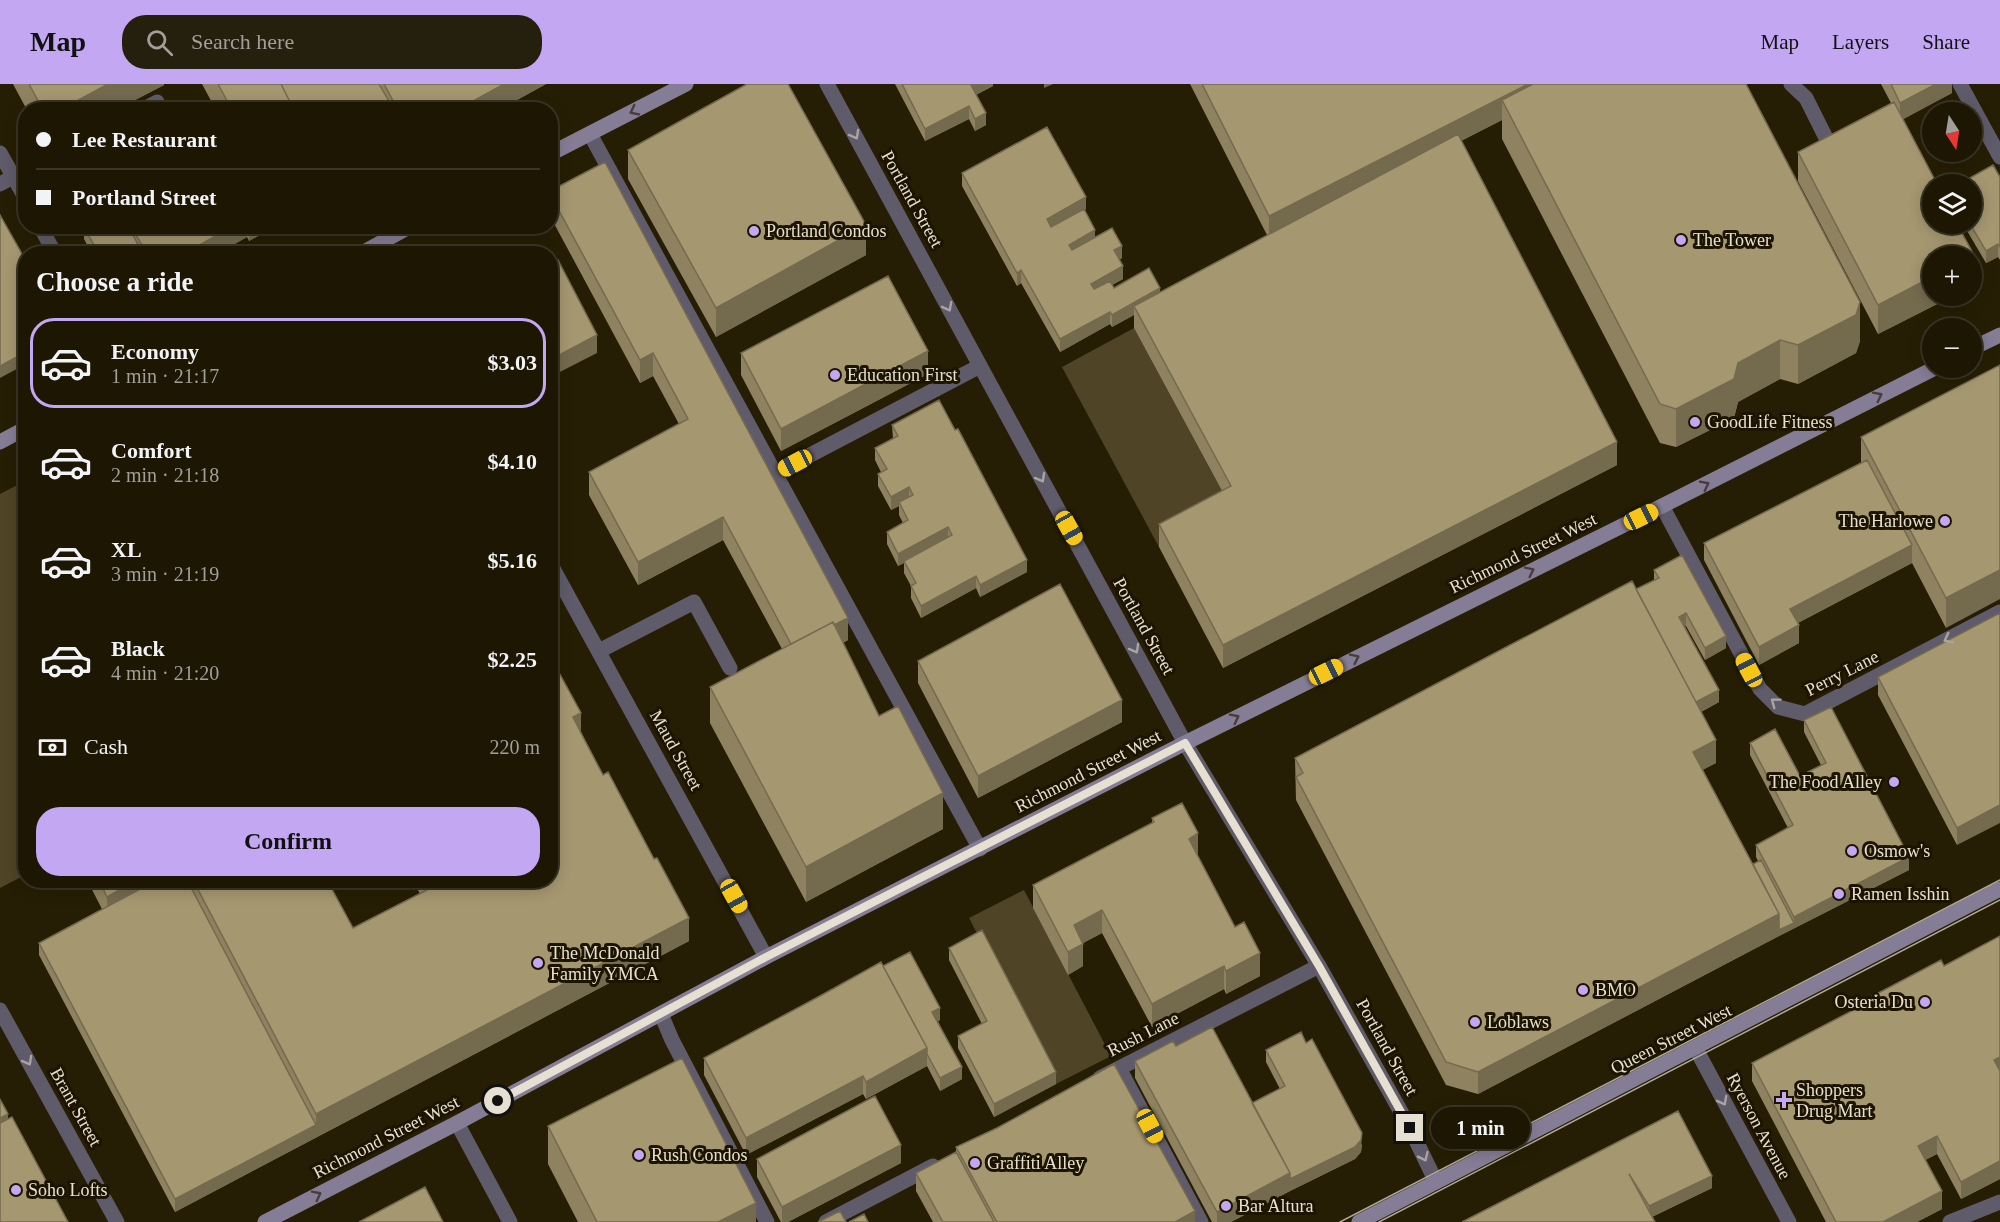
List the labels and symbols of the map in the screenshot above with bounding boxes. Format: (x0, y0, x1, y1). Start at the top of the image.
north arrow (1922, 102, 1982, 162)
one-way arrow (630, 104, 640, 115)
one-way arrow (848, 129, 859, 140)
street label: Portland Street (877, 147, 947, 251)
place label: Portland Condos (766, 221, 887, 241)
marker: Portland Condos (747, 224, 761, 238)
place label: The Tower (1693, 230, 1771, 250)
marker: The Tower (1674, 233, 1688, 247)
one-way arrow (941, 300, 952, 311)
place label: Education First (847, 365, 958, 385)
marker: Education First (828, 368, 842, 382)
one-way arrow (1872, 392, 1883, 404)
place label: GoodLife Fitness (1707, 412, 1833, 432)
marker: GoodLife Fitness (1688, 415, 1702, 429)
car (775, 447, 815, 479)
one-way arrow (1034, 472, 1045, 482)
one-way arrow (1698, 480, 1709, 492)
car (1621, 501, 1661, 533)
car (1052, 508, 1086, 548)
street label: Richmond Street West (1446, 509, 1600, 597)
place label: The Harlowe (1839, 511, 1933, 531)
marker: The Harlowe (1938, 514, 1952, 528)
one-way arrow (1524, 567, 1535, 579)
street label: Portland Street (1109, 574, 1179, 678)
one-way arrow (1943, 632, 1954, 644)
one-way arrow (1128, 643, 1139, 653)
street label: Perry Lane (1802, 646, 1882, 700)
car (1733, 650, 1765, 690)
one-way arrow (1349, 653, 1360, 665)
car (1306, 656, 1346, 688)
one-way arrow (1770, 698, 1781, 709)
street label: Maud Street (646, 706, 706, 794)
one-way arrow (1228, 714, 1239, 725)
street label: Richmond Street West (1012, 725, 1164, 817)
place label: The Food Alley (1769, 772, 1882, 792)
marker: The Food Alley (1887, 775, 1901, 789)
place label: Osmow's (1864, 841, 1930, 861)
marker: Osmow's (1845, 844, 1859, 858)
car (717, 876, 751, 916)
place label: Ramen Isshin (1851, 884, 1950, 904)
marker: Ramen Isshin (1832, 887, 1846, 901)
place label: The McDonald Family YMCA (550, 943, 659, 984)
marker: The McDonald Family YMCA (531, 956, 545, 970)
place label: BMO (1595, 980, 1636, 1000)
marker: BMO (1576, 983, 1590, 997)
place label: Osteria Du (1835, 992, 1913, 1012)
street label: Portland Street (1352, 995, 1422, 1099)
marker: Osteria Du (1918, 995, 1932, 1009)
street label: Queen Street West (1607, 1000, 1735, 1078)
street label: Rush Lane (1104, 1007, 1182, 1060)
place label: Loblaws (1487, 1012, 1549, 1032)
marker: Loblaws (1468, 1015, 1482, 1029)
one-way arrow (21, 1055, 32, 1066)
street label: Brant Street (46, 1064, 106, 1150)
street label: Ryerson Avenue (1723, 1069, 1795, 1183)
place label: Shoppers Drug Mart (1796, 1080, 1872, 1121)
route start (484, 1087, 511, 1114)
street label: Richmond Street West (310, 1091, 462, 1183)
marker: Shoppers Drug Mart (1777, 1093, 1791, 1107)
one-way arrow (1716, 1094, 1727, 1105)
car (1134, 1106, 1166, 1146)
callout: 1 min (1431, 1107, 1530, 1149)
route end (1396, 1114, 1423, 1141)
place label: Rush Condos (651, 1145, 748, 1165)
marker: Rush Condos (632, 1148, 646, 1162)
one-way arrow (1417, 1151, 1428, 1161)
place label: Graffiti Alley (987, 1153, 1084, 1173)
marker: Graffiti Alley (968, 1156, 982, 1170)
place label: Soho Lofts (28, 1180, 108, 1200)
marker: Soho Lofts (9, 1183, 23, 1197)
one-way arrow (311, 1191, 321, 1202)
place label: Bar Altura (1238, 1196, 1313, 1216)
marker: Bar Altura (1219, 1199, 1233, 1213)

